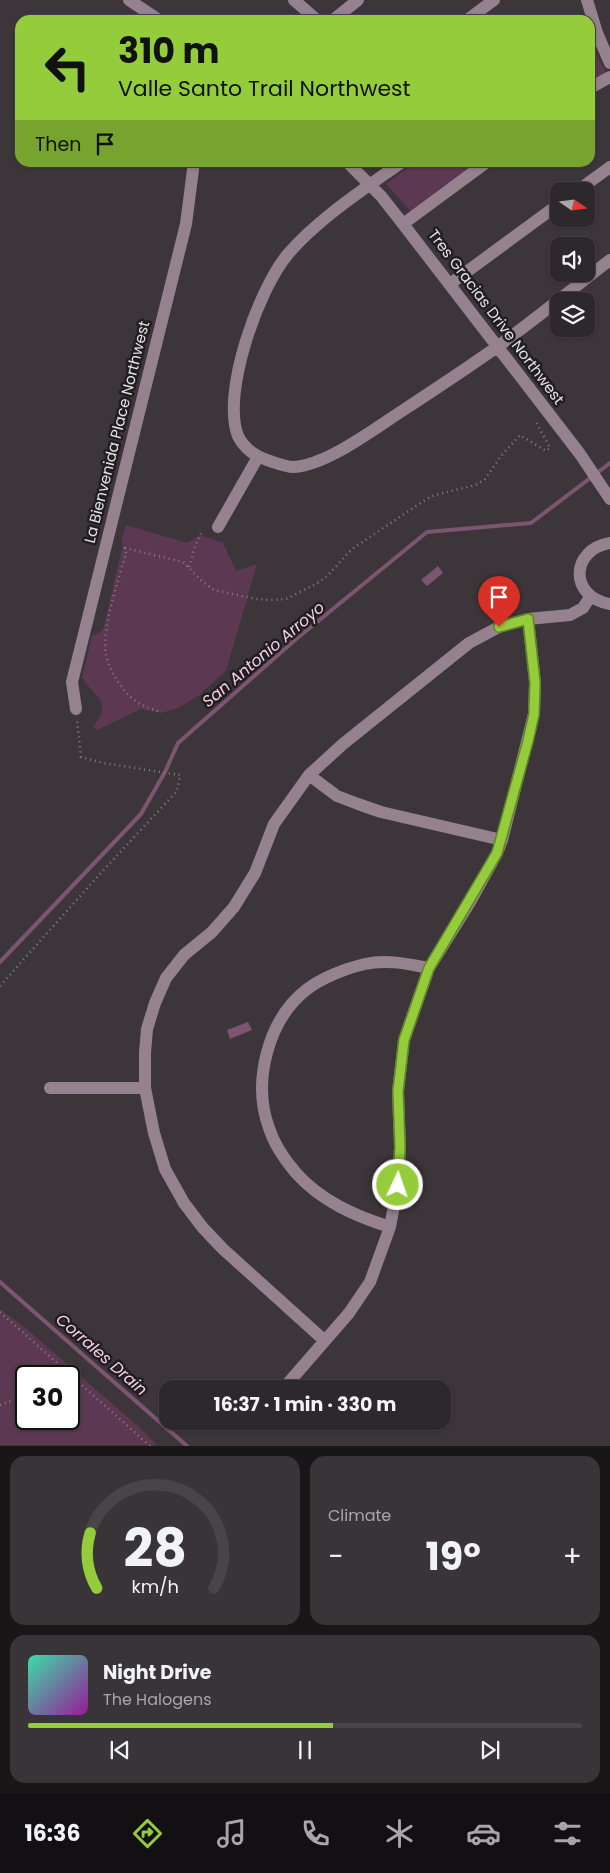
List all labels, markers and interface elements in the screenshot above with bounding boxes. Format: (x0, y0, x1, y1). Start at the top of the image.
text: 310 m (118, 26, 220, 75)
icon: left (35, 35, 100, 100)
text: Valle Santo Trail Northwest (118, 73, 411, 104)
icon: arrive (91, 130, 119, 158)
text: Then (35, 131, 81, 158)
north arrow (550, 182, 595, 228)
map controls (550, 182, 595, 337)
street label: Tres Gracias Drive Northwest (424, 225, 569, 409)
button: sound (550, 237, 595, 282)
button: layers (550, 292, 595, 337)
street label: La Bienvenida Place Northwest (79, 319, 154, 545)
pin (478, 576, 520, 627)
icon: arrive (485, 583, 513, 611)
water label: San Antonio Arroyo (197, 596, 330, 713)
position arrow (371, 1158, 423, 1210)
water label: Corrales Drain (51, 1308, 152, 1401)
speed limit sign: 30 (15, 1365, 80, 1430)
text: 16:37 · 1 min · 330 m (213, 1391, 397, 1418)
text: Climate (328, 1504, 391, 1527)
text: 28 (123, 1512, 187, 1585)
text: 19° (426, 1530, 481, 1583)
text: − (328, 1537, 343, 1576)
text: + (563, 1537, 582, 1576)
text: km/h (131, 1574, 179, 1599)
text: Night Drive (103, 1659, 212, 1686)
text: The Halogens (103, 1688, 211, 1711)
icon: previous (106, 1736, 134, 1764)
icon: pause (291, 1736, 319, 1764)
icon: next (476, 1736, 504, 1764)
icon: directions (130, 1816, 165, 1851)
icon: music (214, 1816, 249, 1851)
icon: phone (298, 1816, 333, 1851)
icon: climate (382, 1816, 417, 1851)
icon: car (466, 1816, 501, 1851)
icon: filters (550, 1816, 585, 1851)
text: 16:36 (25, 1818, 80, 1849)

